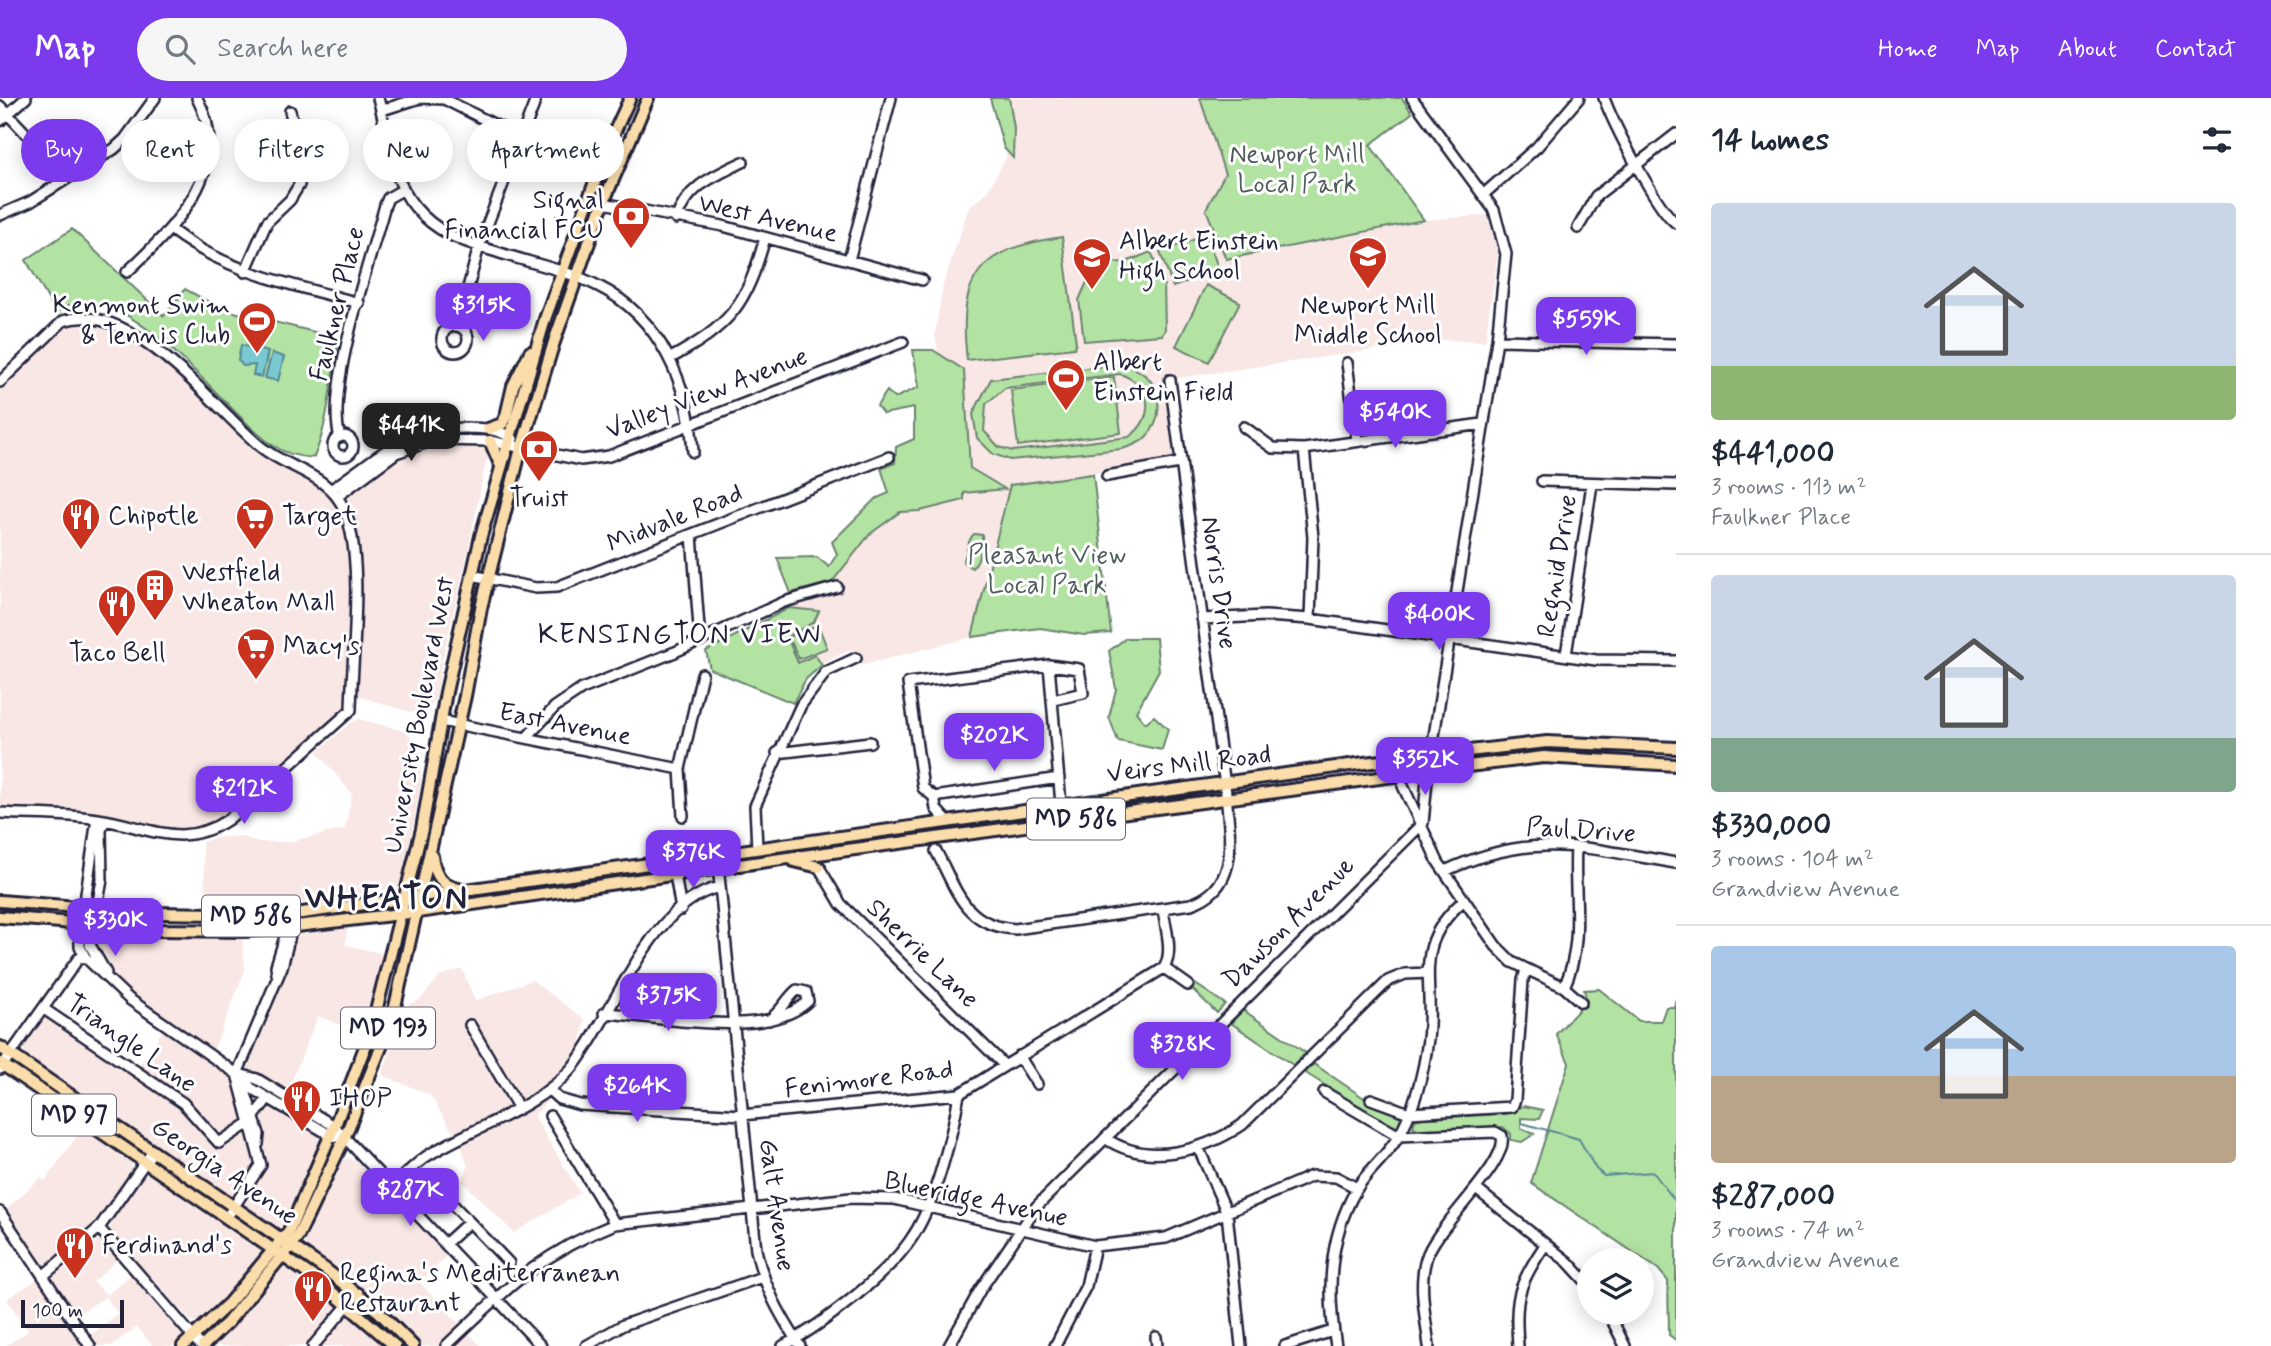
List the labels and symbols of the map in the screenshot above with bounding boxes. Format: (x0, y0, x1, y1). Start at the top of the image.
park label: Newport Mill Local Park (1229, 138, 1365, 202)
place label: Signal Financial FCU (444, 184, 604, 248)
street label: West Avenue (695, 186, 841, 252)
bank icon: Signal Financial FCU (610, 195, 652, 250)
street label: Faulkner Place (302, 223, 374, 385)
place label: Albert Einstein High School (1119, 225, 1279, 292)
school or university icon: Newport Mill Middle School (1347, 235, 1389, 290)
school or university icon: Albert Einstein High School (1071, 236, 1113, 291)
pin: $315K (434, 284, 532, 343)
place label: Kenmont Swim & Tennis Club (52, 289, 230, 353)
place label: Newport Mill Middle School (1294, 289, 1442, 353)
pin: $559K (1537, 298, 1635, 357)
sports icon: Kenmont Swim & Tennis Club (236, 300, 278, 355)
street label: Valley View Avenue (601, 340, 813, 448)
place label: Albert Einstein Field (1093, 346, 1233, 410)
sports icon: Albert Einstein Field (1045, 357, 1087, 412)
pin: $540K (1346, 390, 1444, 450)
pin: $441K (362, 404, 460, 463)
bank icon: Truist (518, 428, 560, 483)
street label: Midvale Road (602, 476, 748, 562)
place label: Truist (510, 482, 568, 516)
street label: Regnid Drive (1530, 492, 1589, 640)
restaurant icon: Chipotle (60, 496, 102, 551)
supermarket icon: Target (234, 496, 276, 551)
place label: Chipotle (108, 500, 199, 534)
place label: Target (282, 500, 357, 536)
street label: Norris Drive (1192, 514, 1244, 652)
park label: Pleasant View Local Park (968, 539, 1126, 603)
place label: Westfield Wheaton Mall (182, 556, 335, 620)
building icon: Westfield Wheaton Mall (134, 567, 176, 622)
street label: University Boulevard West (376, 573, 464, 856)
restaurant icon: Taco Bell (96, 583, 138, 638)
pin: $400K (1390, 592, 1488, 652)
district label: KENSINGTON VIEW (538, 617, 822, 654)
supermarket icon: Macy's (235, 626, 277, 681)
place label: Macy's (283, 630, 359, 664)
place label: Taco Bell (69, 637, 165, 671)
street label: East Avenue (496, 695, 634, 755)
pin: $202K (945, 714, 1043, 773)
street label: Veirs Mill Road (1105, 738, 1273, 792)
pin: $352K (1376, 738, 1474, 797)
pin: $212K (195, 766, 293, 826)
road number: MD 586 (1027, 798, 1125, 840)
street label: Paul Drive (1525, 810, 1637, 852)
pin: $376K (644, 830, 742, 890)
street label: Dawson Avenue (1216, 850, 1362, 996)
district label: WHEATON (305, 877, 469, 921)
street label: Sherrie Lane (858, 892, 986, 1016)
road number: MD 586 (202, 896, 300, 936)
pin: $330K (66, 898, 164, 958)
pin: $375K (619, 974, 717, 1033)
street label: Triangle Lane (59, 987, 203, 1101)
road number: MD 193 (341, 1008, 435, 1048)
pin: $328K (1133, 1023, 1231, 1082)
street label: Fenimore Road (783, 1053, 955, 1107)
pin: $264K (588, 1065, 686, 1124)
restaurant icon: IHOP (281, 1078, 323, 1133)
place label: IHOP (329, 1082, 392, 1116)
road number: MD 97 (32, 1094, 116, 1135)
street label: Georgia Avenue (143, 1110, 304, 1235)
street label: Galt Avenue (750, 1137, 802, 1273)
street label: Blueridge Avenue (881, 1164, 1071, 1239)
pin: $287K (361, 1168, 459, 1228)
restaurant icon: Ferdinand's (54, 1225, 96, 1280)
place label: Ferdinand's (102, 1229, 232, 1263)
place label: Regina's Mediterranean Restaurant (340, 1257, 620, 1321)
restaurant icon: Regina's Mediterranean Restaurant (292, 1268, 334, 1323)
scale bar (21, 1297, 124, 1329)

